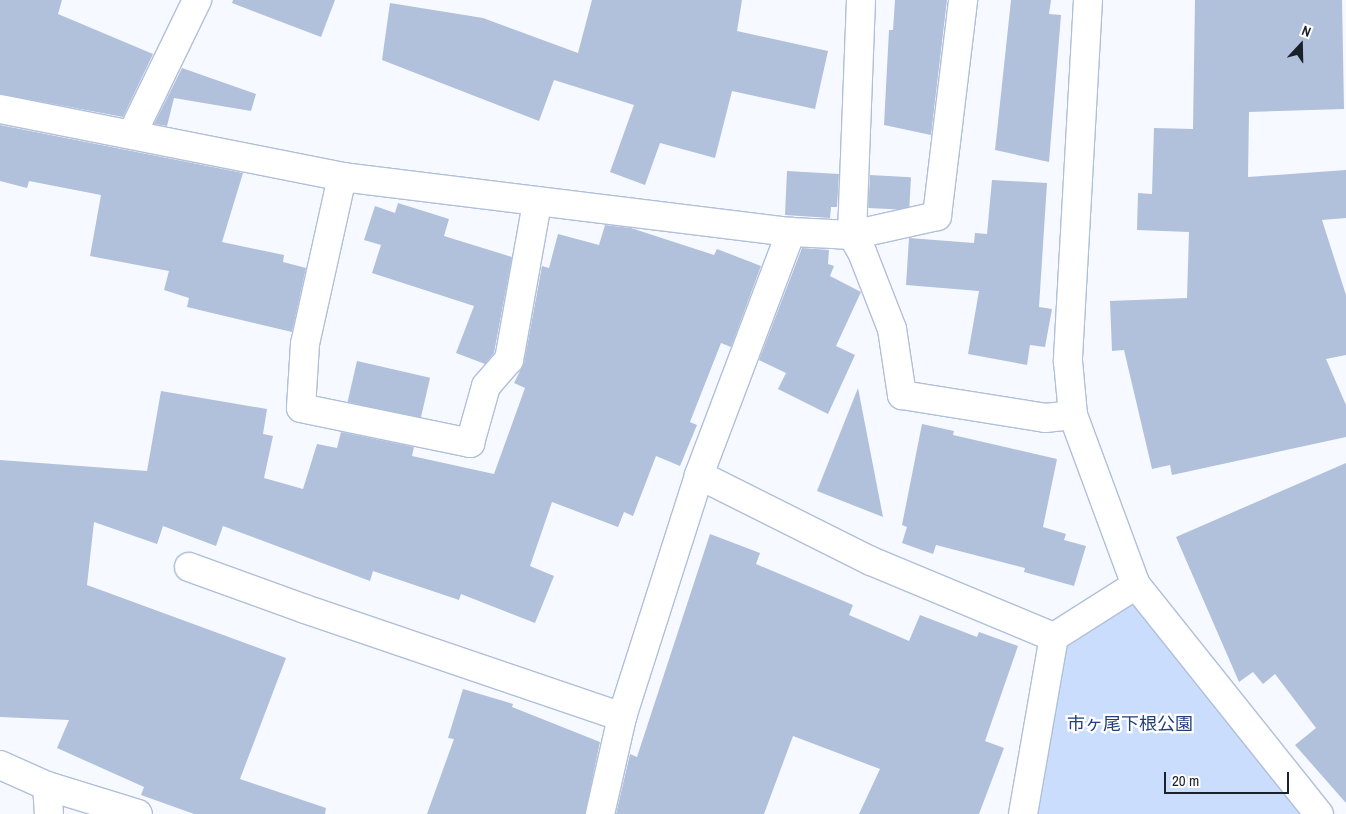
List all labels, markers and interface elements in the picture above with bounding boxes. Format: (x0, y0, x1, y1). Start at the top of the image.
north arrow (1276, 20, 1326, 70)
text: N (1299, 21, 1313, 41)
park label: 市ヶ尾下根公園 (1067, 713, 1193, 735)
scale bar (1166, 762, 1291, 794)
text: 20 m (1172, 770, 1199, 791)

